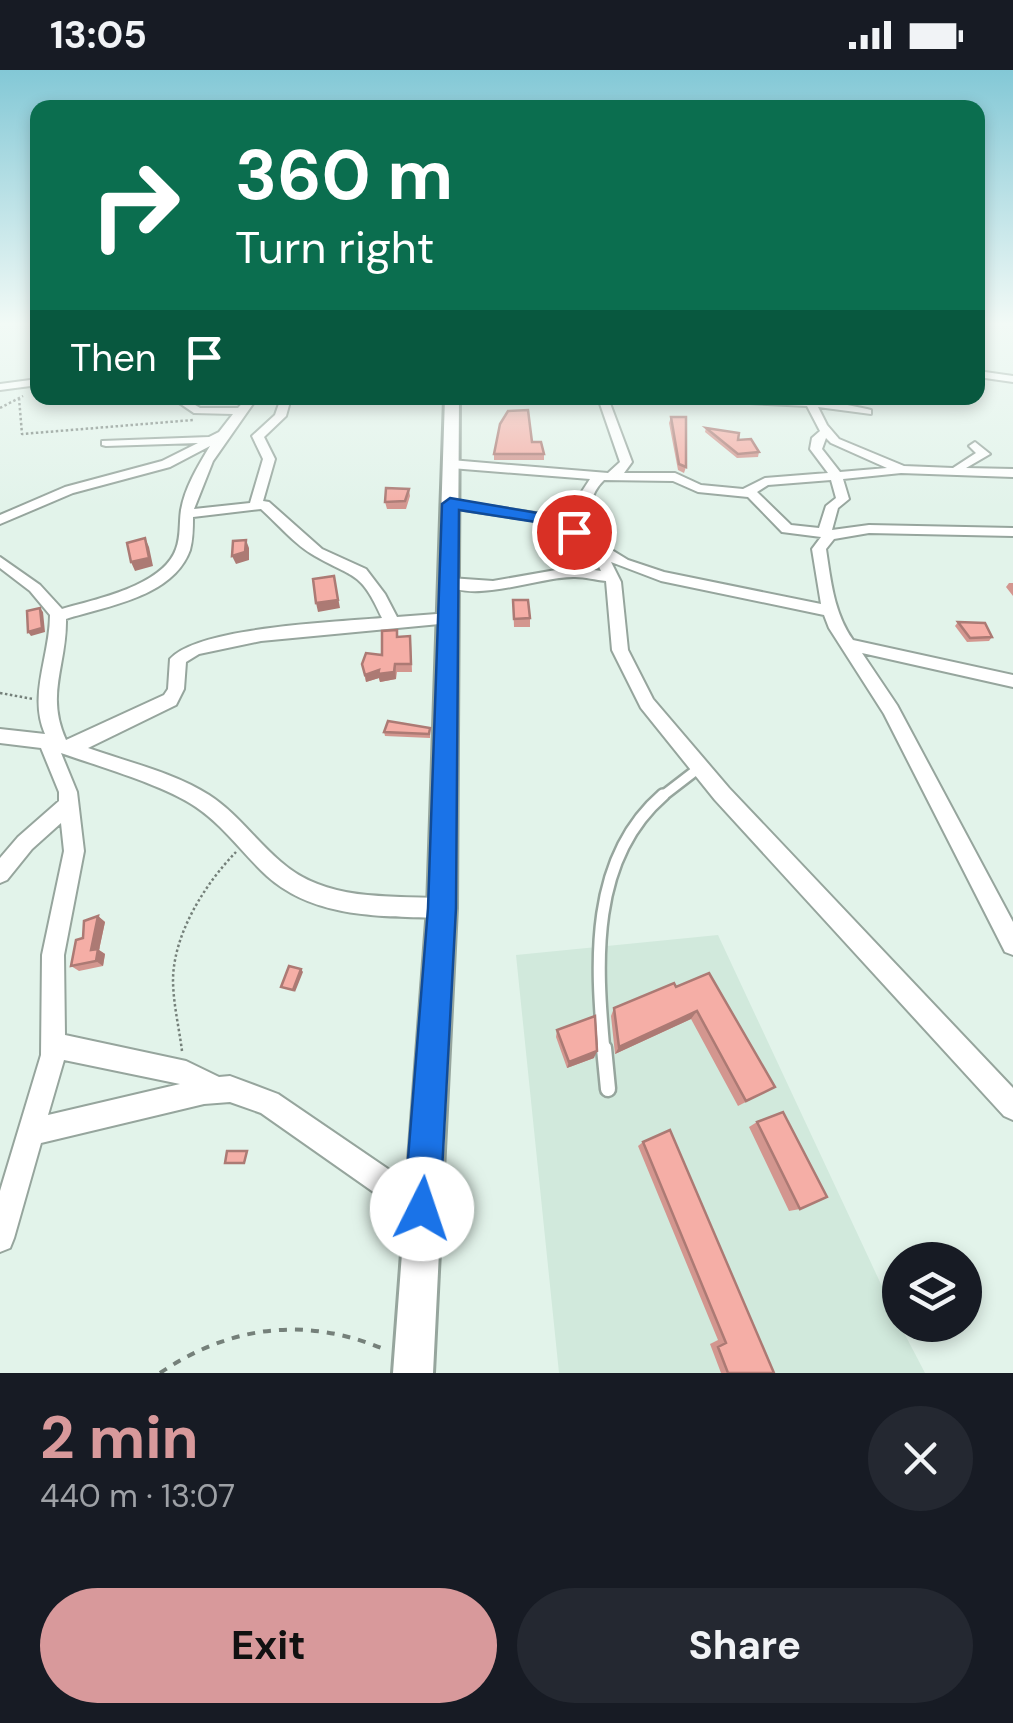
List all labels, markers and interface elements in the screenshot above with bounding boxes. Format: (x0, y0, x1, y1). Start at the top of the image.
text: 13:05 (50, 10, 147, 60)
text: 360 m (235, 130, 453, 221)
icon: right (70, 140, 200, 270)
text: Turn right (235, 218, 434, 277)
icon: arrive (177, 330, 232, 385)
text: Then (70, 333, 157, 383)
pin (532, 490, 617, 575)
icon: arrive (547, 505, 602, 560)
position arrow (370, 1157, 474, 1261)
map controls (882, 1242, 982, 1342)
button: layers (882, 1242, 982, 1342)
text: 2 min (40, 1398, 199, 1477)
button: close (868, 1406, 973, 1511)
text: 440 m · 13:07 (40, 1475, 235, 1517)
button: Exit (40, 1588, 497, 1703)
button: Share (517, 1588, 973, 1703)

